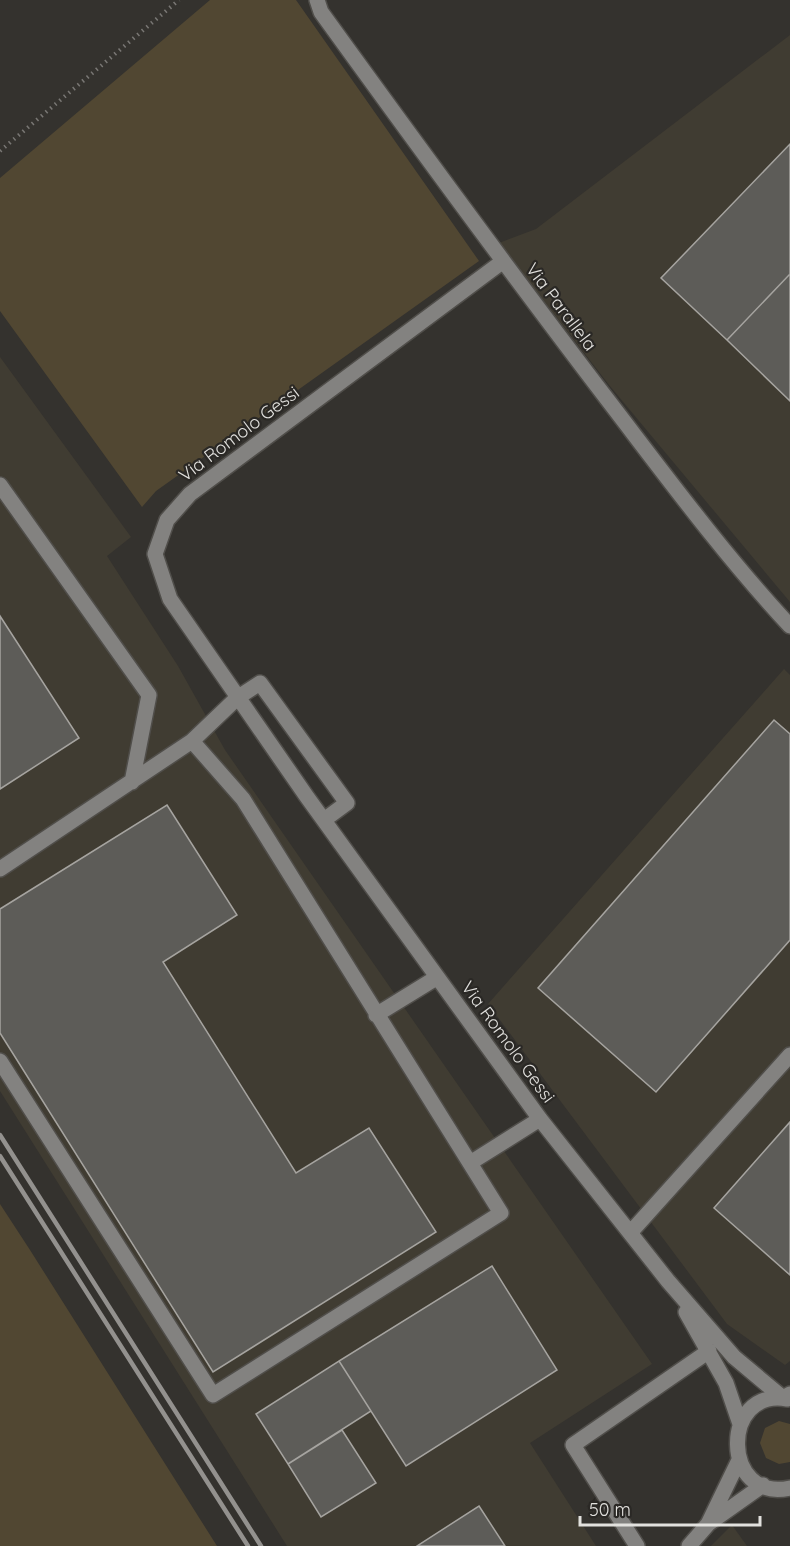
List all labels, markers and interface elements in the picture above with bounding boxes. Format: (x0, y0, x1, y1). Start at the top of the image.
street label: Via Parallela (521, 258, 602, 355)
street label: Via Romolo Gessi (174, 381, 303, 486)
street label: Via Romolo Gessi (457, 976, 560, 1107)
scale bar (580, 1489, 760, 1527)
text: 50 m (589, 1498, 631, 1521)

